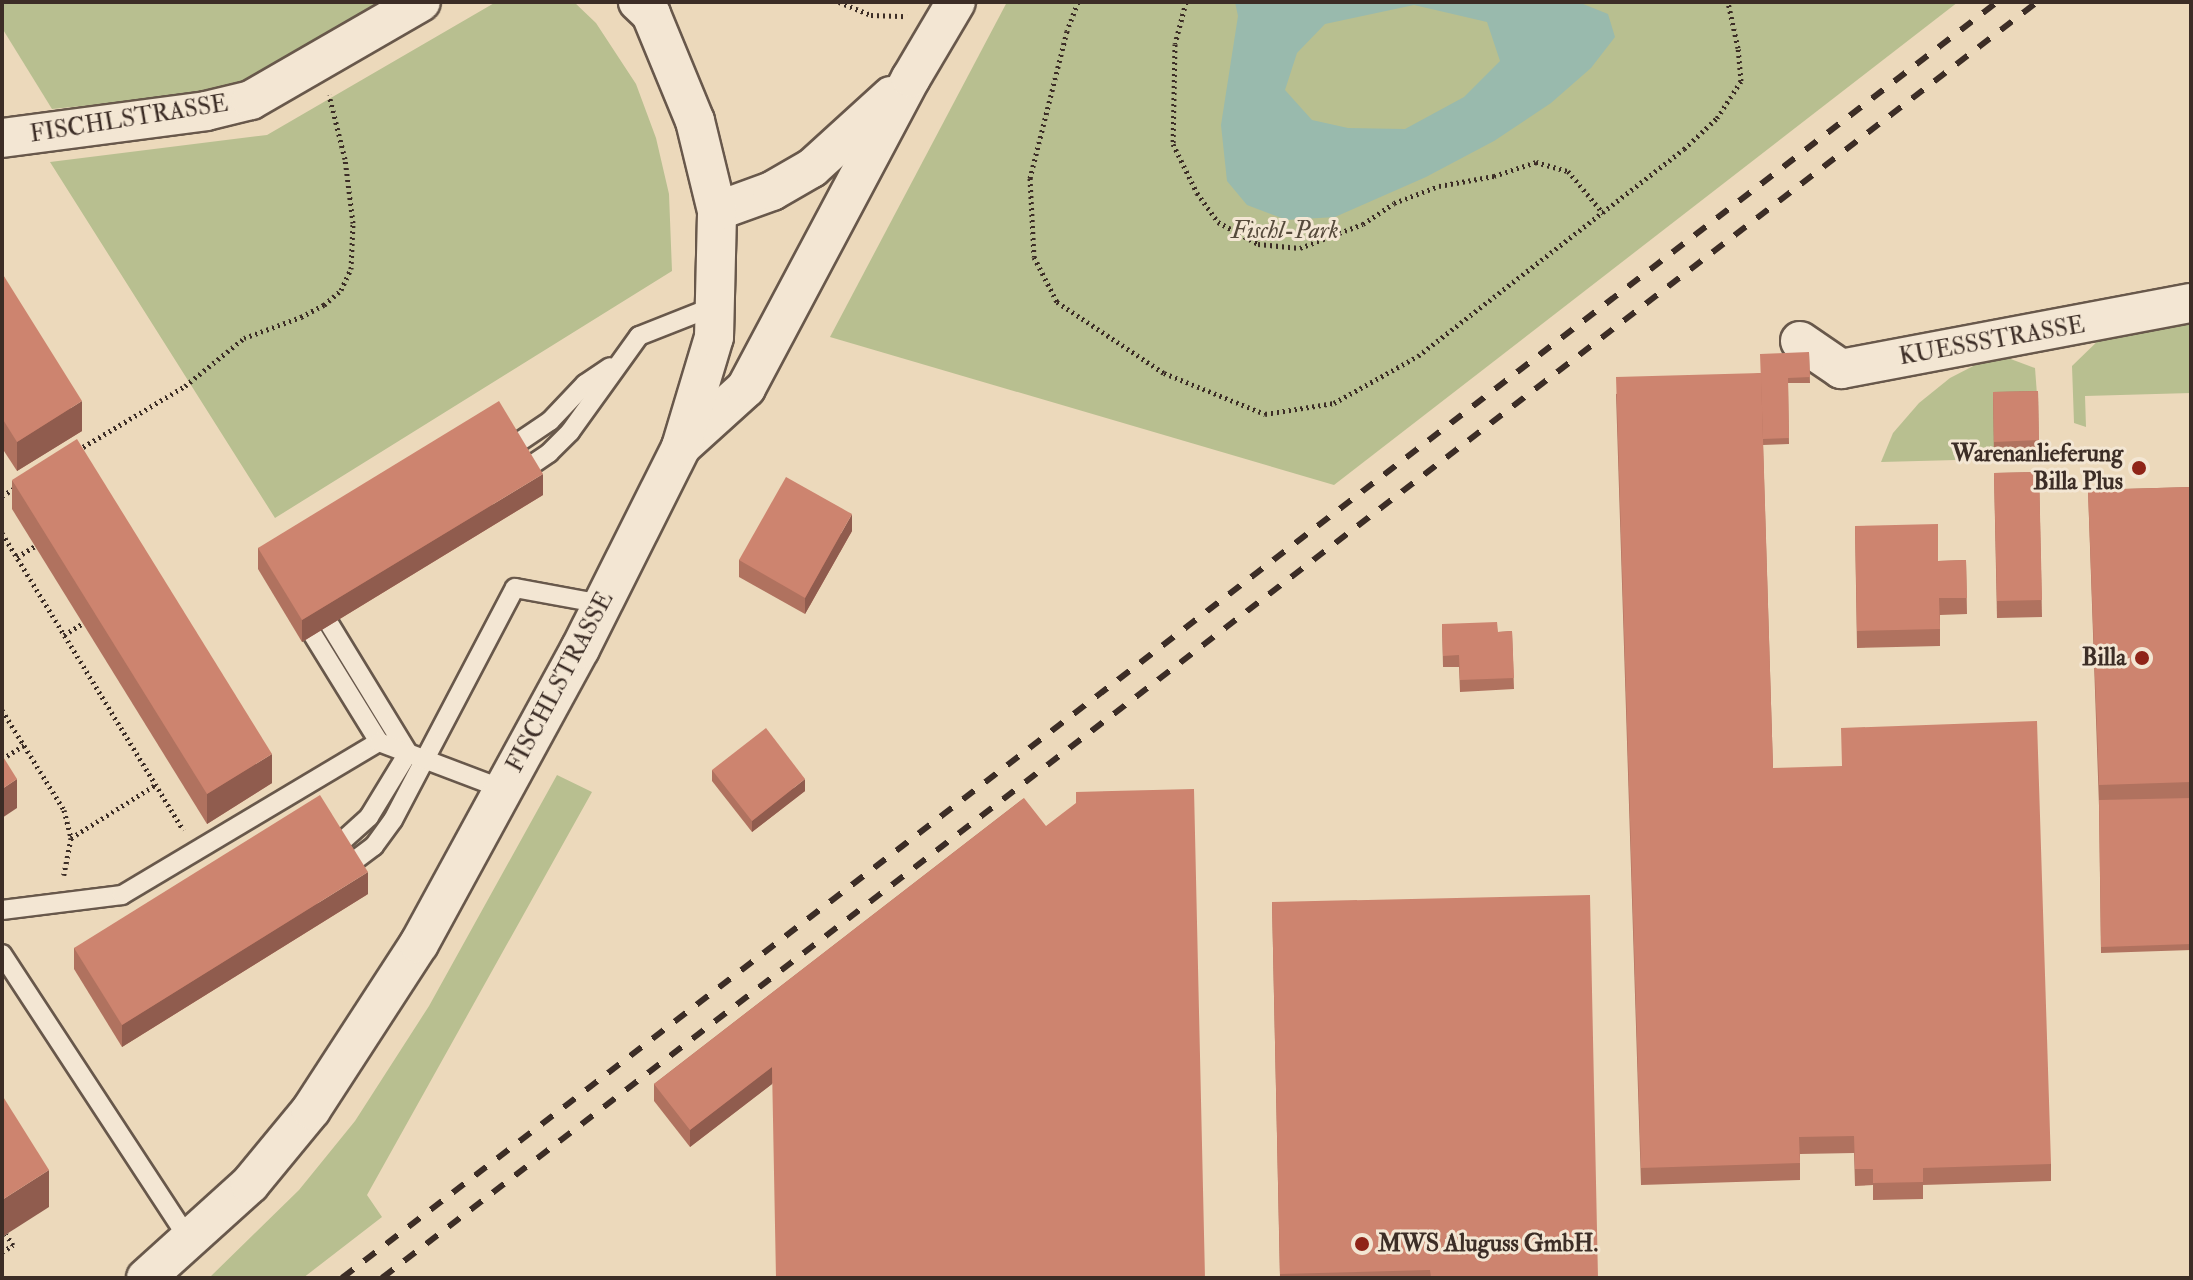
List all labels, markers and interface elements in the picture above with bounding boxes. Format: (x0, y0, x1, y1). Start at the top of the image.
street label: FISCHLSTRASSE (28, 89, 230, 149)
park label: Fischl-Park (1231, 217, 1339, 245)
street label: KUESSSTRASSE (1897, 310, 2087, 372)
place label: Warenanlieferung Billa Plus (1952, 440, 2123, 496)
marker: Warenanlieferung Billa Plus (2130, 459, 2148, 477)
street label: FISCHLSTRASSE (500, 587, 620, 777)
place label: Billa (2082, 644, 2126, 672)
marker: Billa (2133, 649, 2151, 667)
place label: MWS Aluguss GmbH. (1378, 1230, 1598, 1258)
marker: MWS Aluguss GmbH. (1353, 1235, 1371, 1253)

